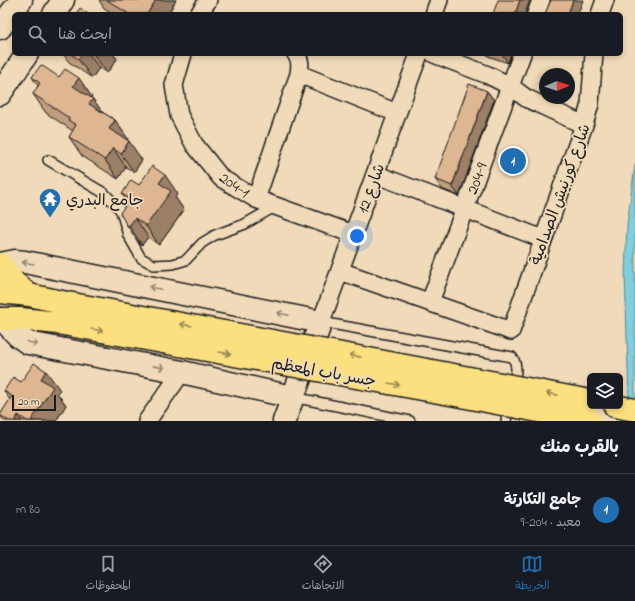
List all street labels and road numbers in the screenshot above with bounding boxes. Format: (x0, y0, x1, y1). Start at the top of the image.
street label: شارع كورنيش الصدامية (524, 121, 598, 269)
street label: 204-9 (461, 159, 495, 198)
street label: شارع 12 (352, 160, 392, 217)
street label: 204-1 (214, 167, 254, 205)
street label: جسر باب المعظم (270, 352, 378, 394)

